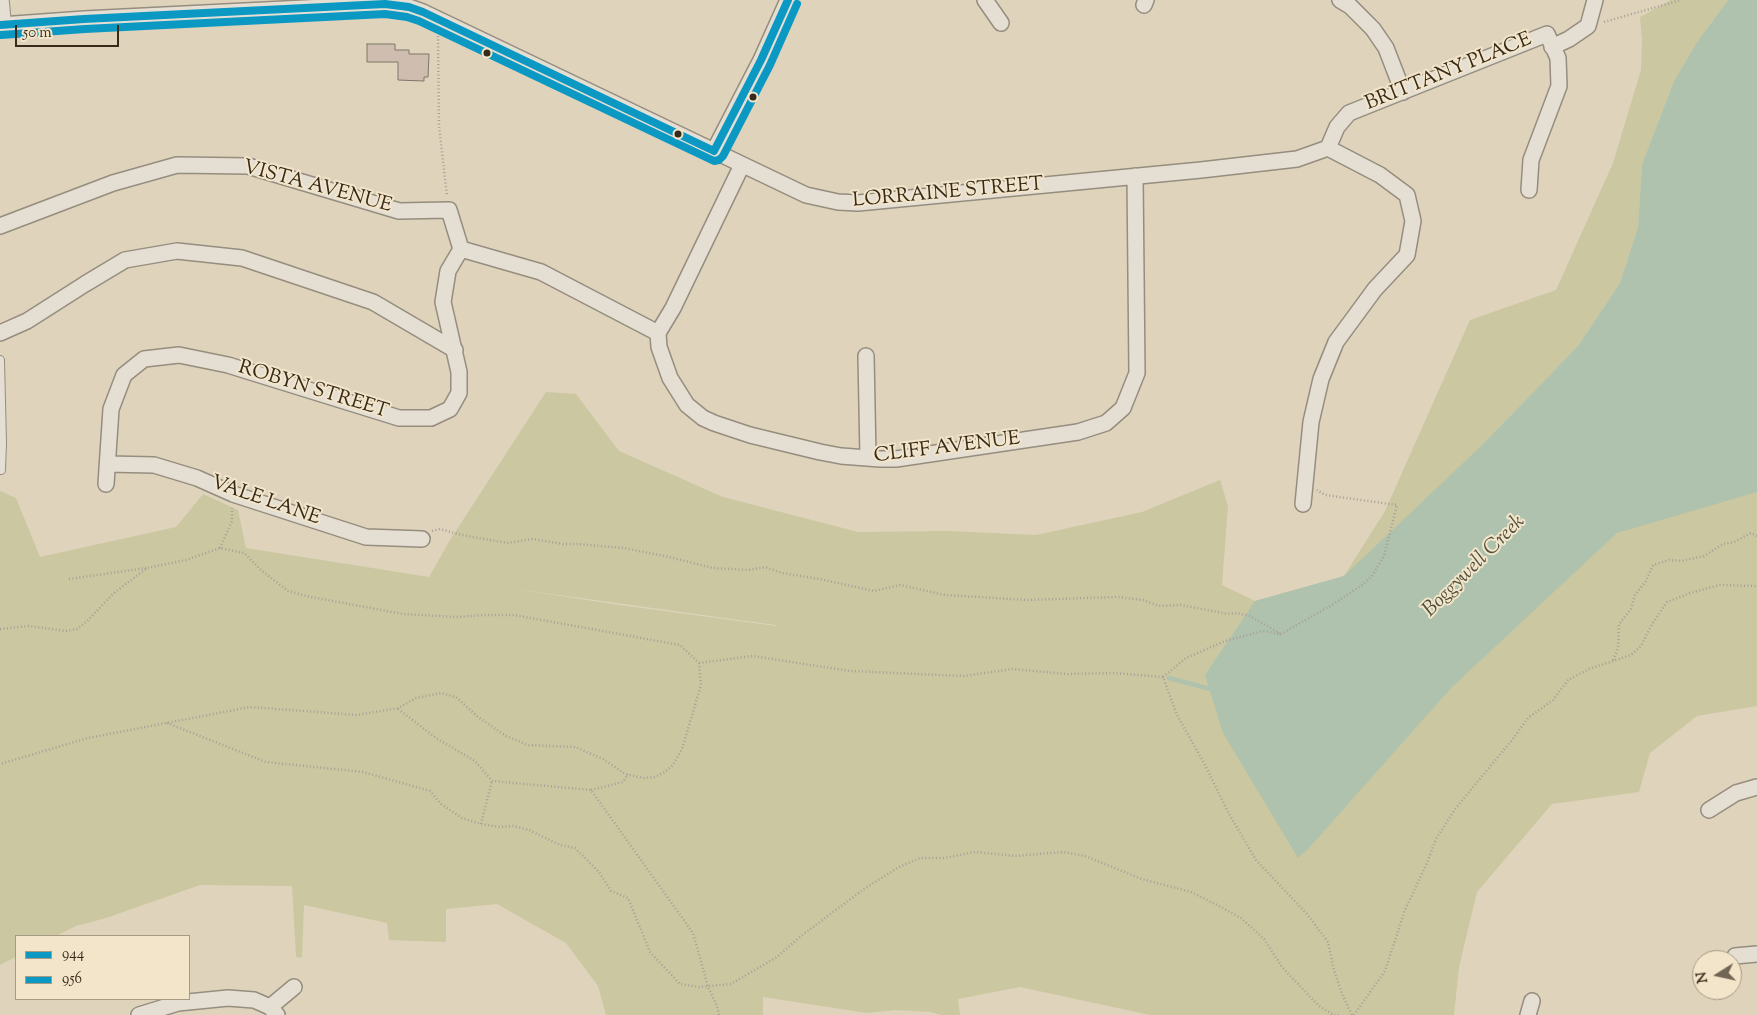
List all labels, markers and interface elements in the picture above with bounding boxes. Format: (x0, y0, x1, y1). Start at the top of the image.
scale bar (18, 15, 121, 47)
text: 50 m (23, 23, 52, 44)
street label: BRITTANY PLACE (1362, 29, 1536, 117)
unlabelled marker (482, 48, 492, 58)
unlabelled marker (748, 92, 758, 102)
unlabelled marker (673, 129, 683, 139)
street label: VISTA AVENUE (240, 157, 394, 219)
street label: LORRAINE STREET (852, 174, 1044, 214)
street label: ROBYN STREET (235, 357, 391, 425)
street label: CLIFF AVENUE (873, 428, 1021, 470)
street label: VALE LANE (207, 472, 323, 532)
water label: Boggywell Creek (1419, 511, 1531, 623)
legend (15, 935, 190, 1000)
text: 944 (62, 944, 84, 965)
north arrow (1692, 950, 1742, 1000)
text: 956 (62, 969, 82, 990)
text: N (1692, 970, 1714, 985)

